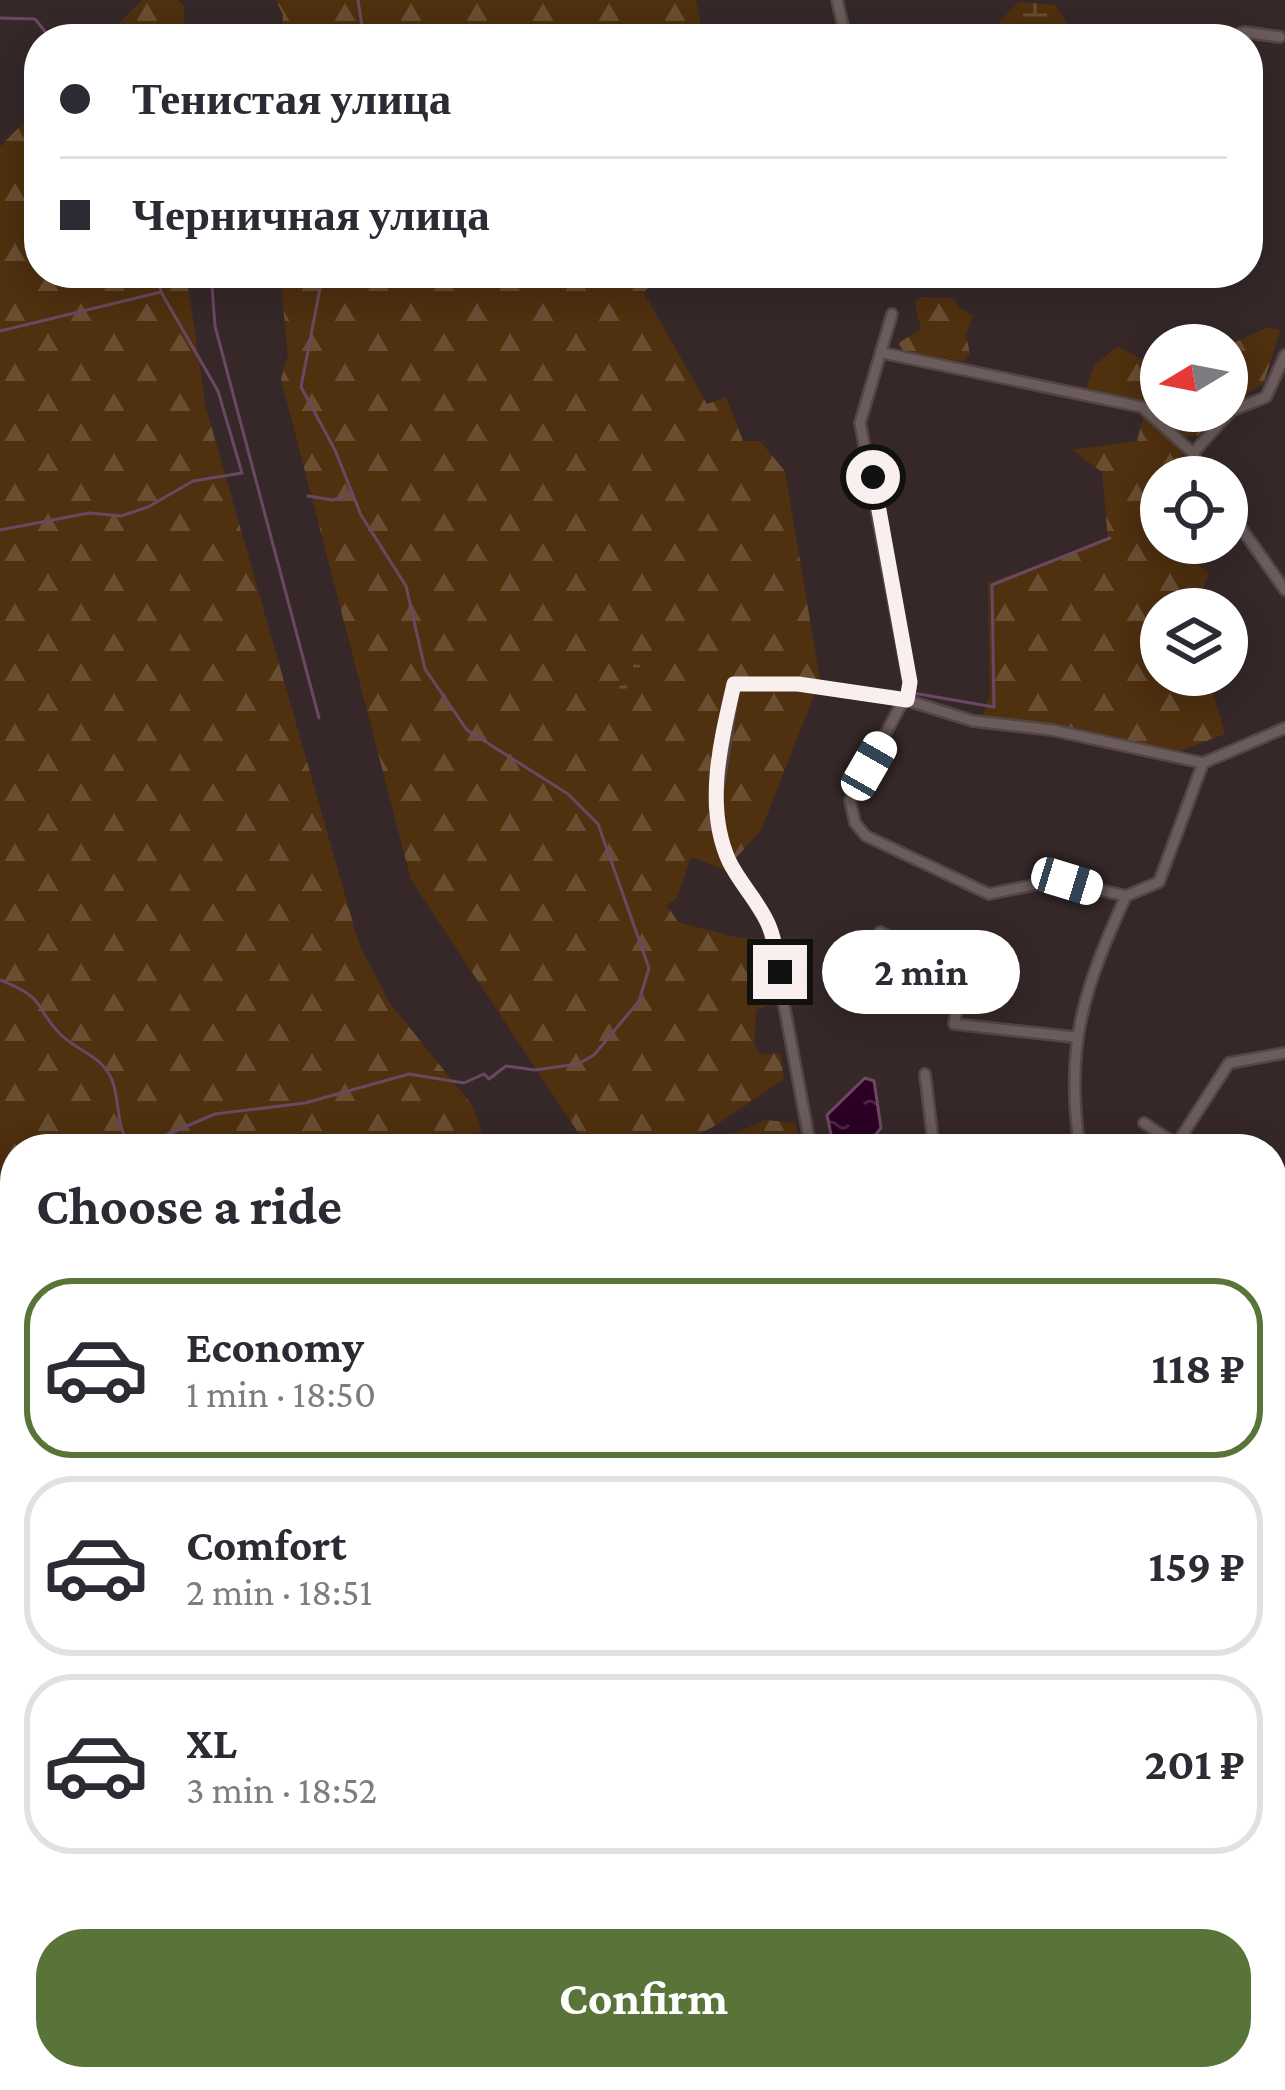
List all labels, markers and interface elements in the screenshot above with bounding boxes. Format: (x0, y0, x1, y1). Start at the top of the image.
text: Тенистая улица (132, 74, 451, 124)
text: Черничная улица (132, 190, 490, 240)
north arrow (1140, 324, 1248, 432)
map controls (1140, 324, 1248, 696)
route start (846, 450, 900, 504)
button: locate (1140, 456, 1248, 564)
button: layers (1140, 588, 1248, 696)
car (835, 726, 903, 806)
car (1027, 853, 1107, 909)
callout: 2 min (822, 930, 1020, 1014)
route end (753, 945, 807, 999)
text: 2 min (874, 950, 968, 993)
text: Choose a ride (36, 1176, 342, 1236)
icon: car (42, 1314, 150, 1422)
text: Economy (186, 1322, 364, 1372)
text: 118 ₽ (1152, 1343, 1245, 1393)
text: 1 min · 18:50 (186, 1372, 376, 1415)
icon: car (42, 1512, 150, 1620)
text: Comfort (186, 1520, 347, 1570)
text: 159 ₽ (1148, 1541, 1245, 1591)
text: 2 min · 18:51 (186, 1570, 372, 1613)
icon: car (42, 1710, 150, 1818)
text: XL (186, 1718, 237, 1768)
text: 201 ₽ (1144, 1739, 1245, 1789)
text: 3 min · 18:52 (186, 1768, 377, 1811)
button: Confirm (36, 1929, 1251, 2067)

